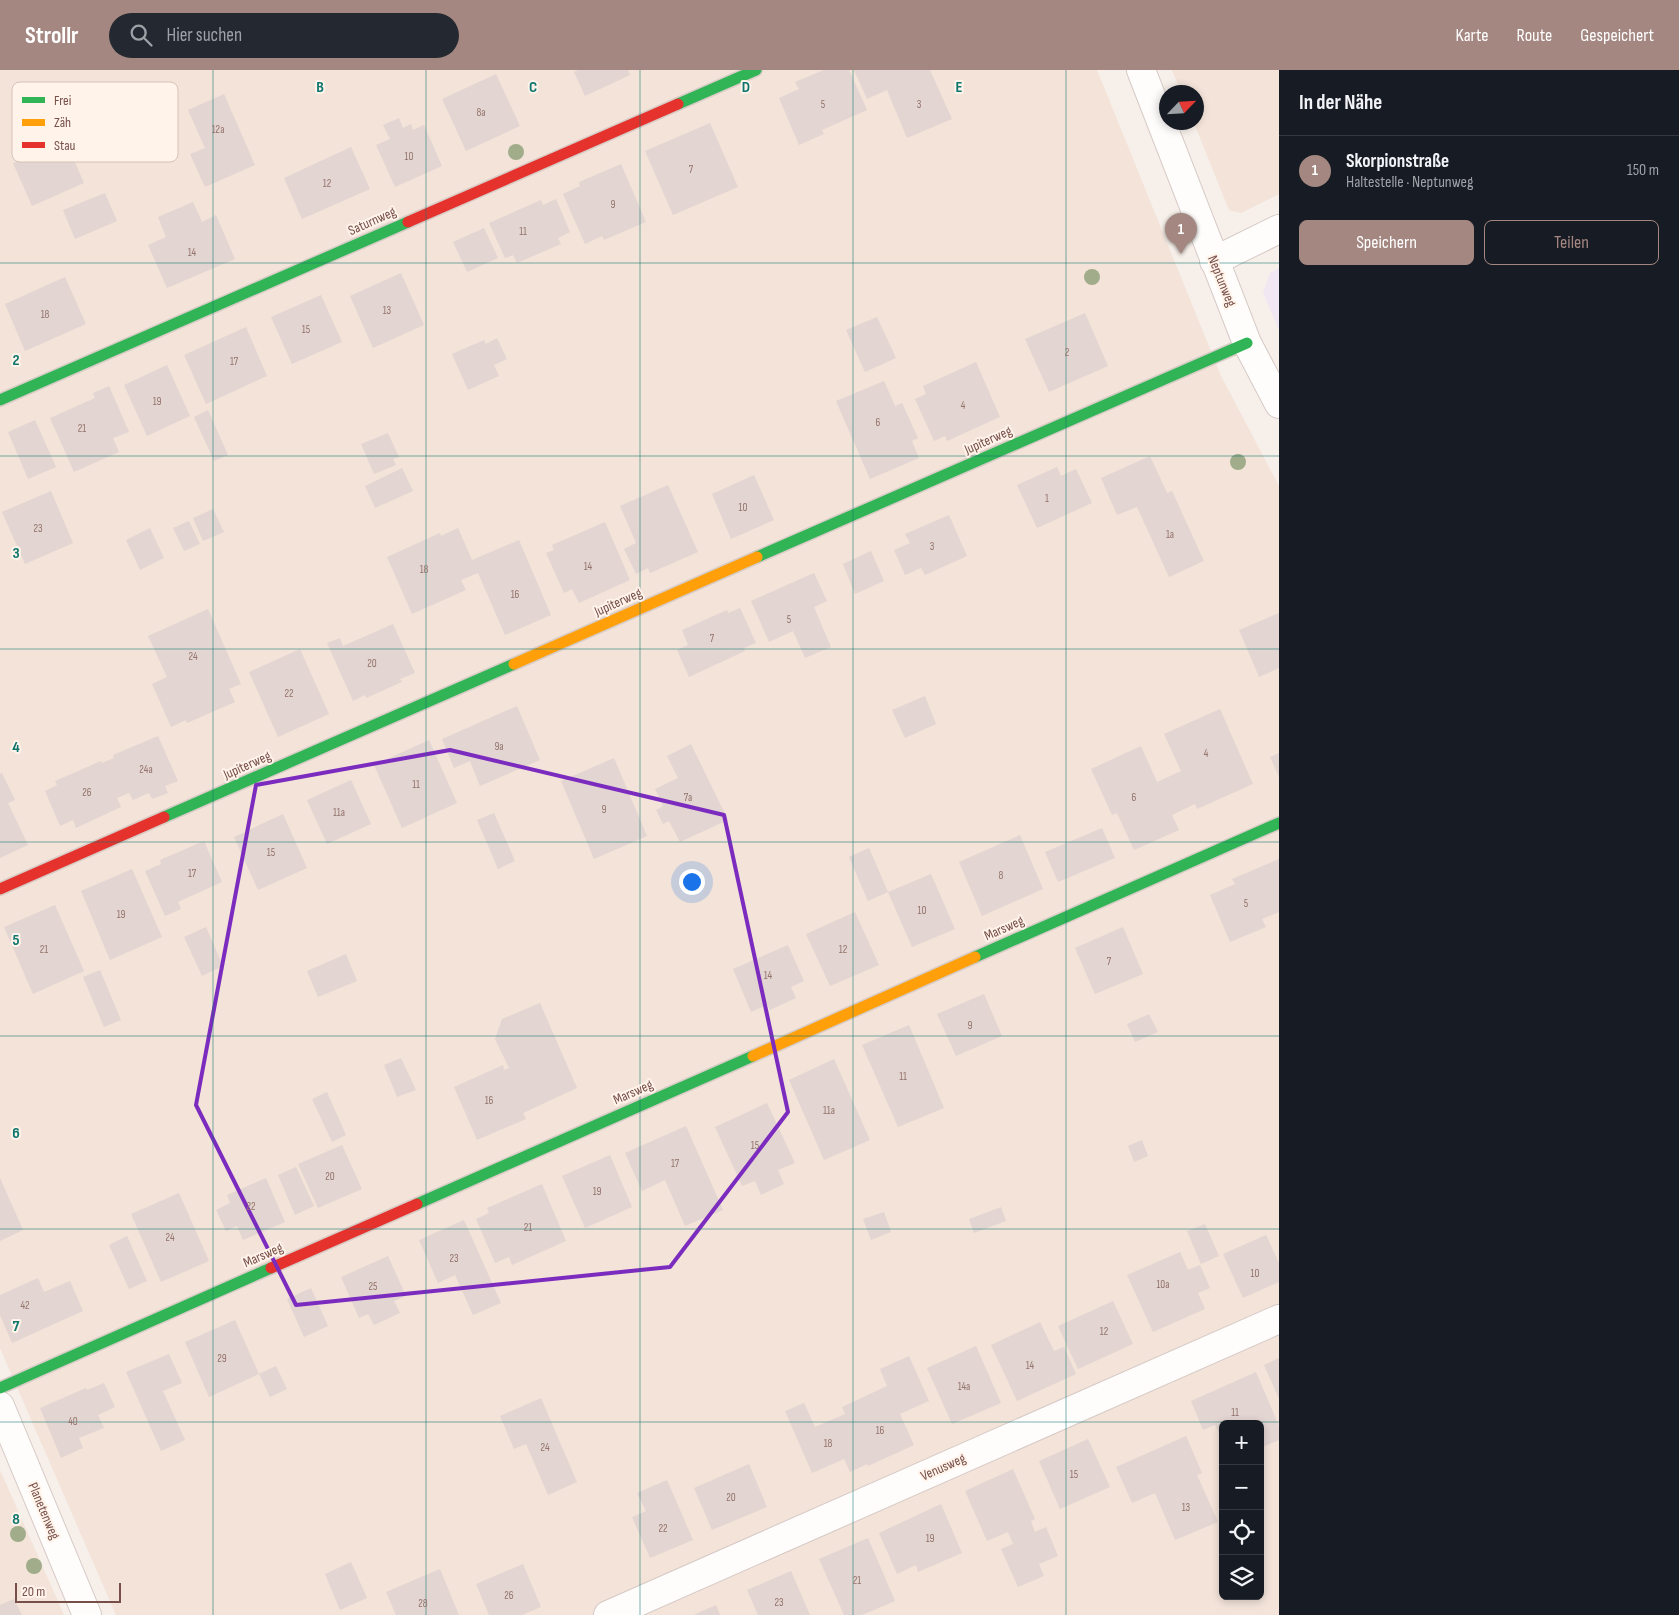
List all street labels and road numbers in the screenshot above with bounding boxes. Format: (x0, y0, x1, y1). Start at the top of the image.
street label: Saturnweg (345, 203, 399, 239)
street label: Neptunweg (1204, 253, 1240, 309)
street label: Jupiterweg (961, 422, 1015, 458)
street label: Jupiterweg (591, 584, 645, 620)
street label: Jupiterweg (220, 747, 274, 783)
street label: Marsweg (982, 912, 1027, 944)
street label: Marsweg (611, 1076, 656, 1108)
street label: Marsweg (241, 1239, 286, 1271)
street label: Venusweg (918, 1449, 968, 1484)
street label: Planetenweg (24, 1480, 64, 1542)

